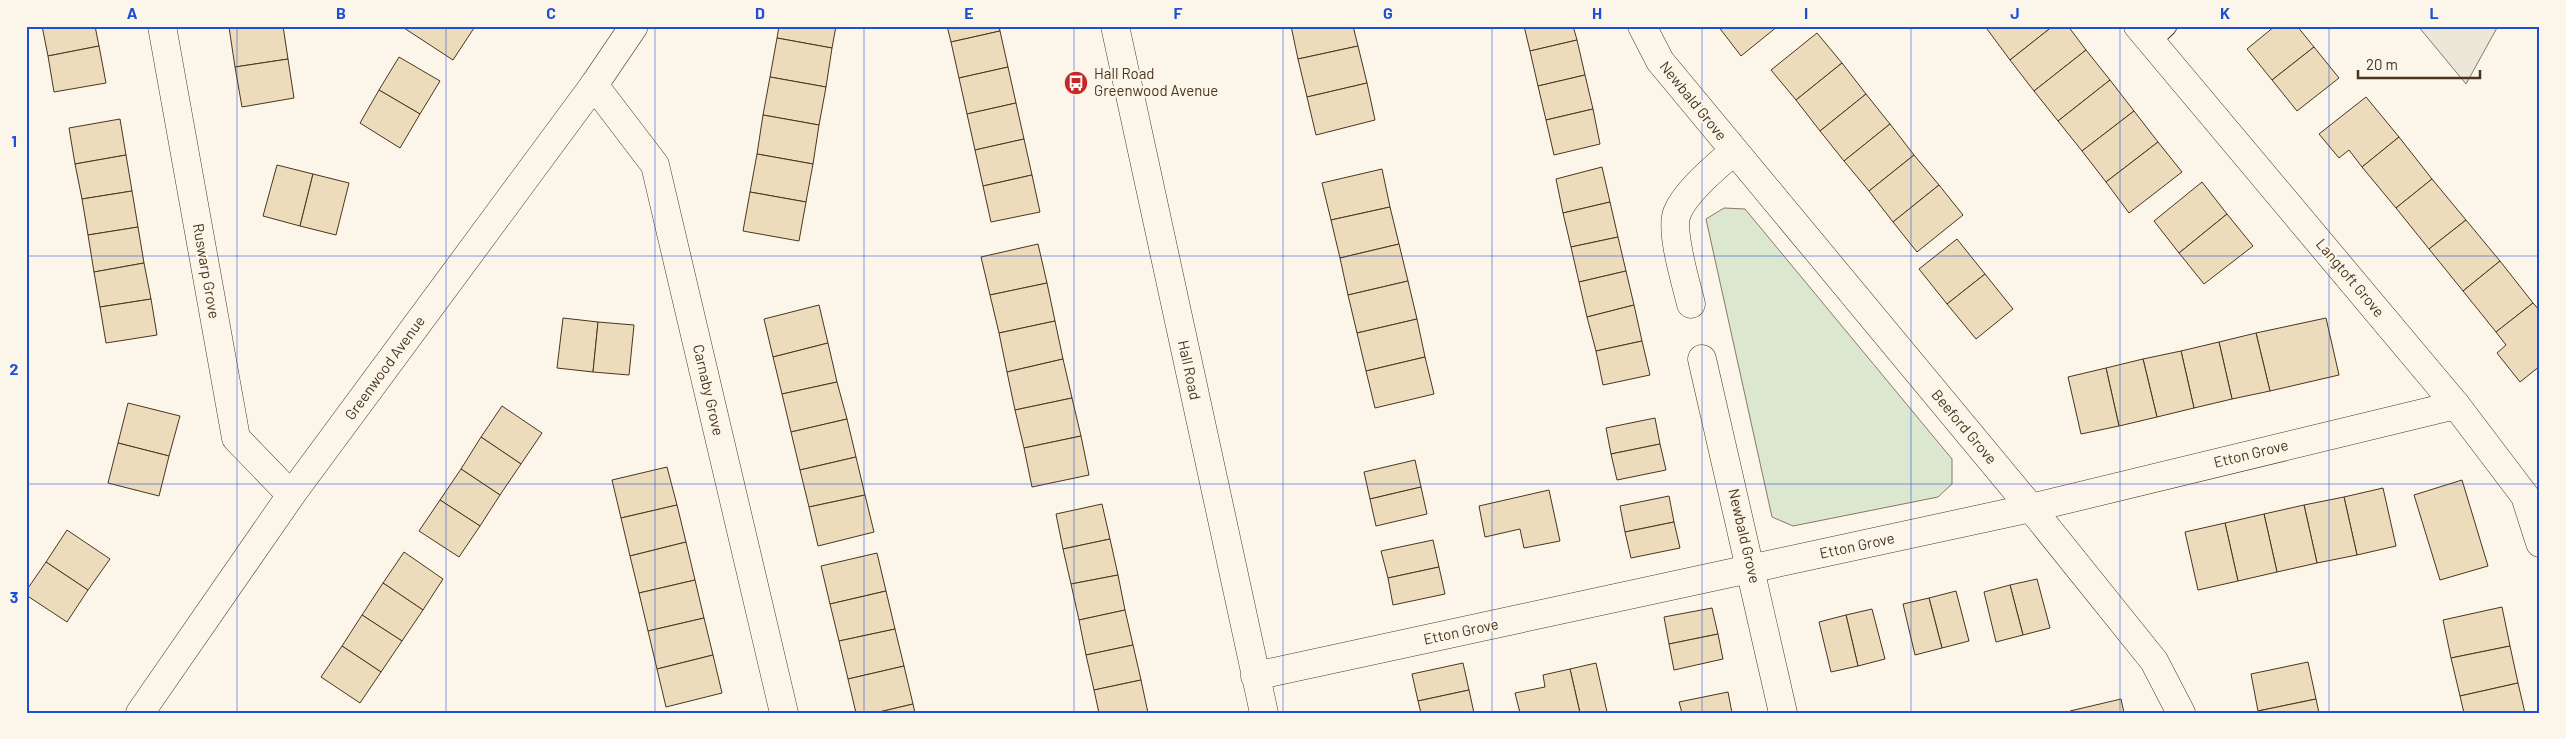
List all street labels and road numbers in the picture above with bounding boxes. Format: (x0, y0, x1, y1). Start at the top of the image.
street label: Newbald Grove (1656, 57, 1731, 144)
street label: Ruswarp Grove (190, 222, 224, 320)
street label: Langtoft Grove (2313, 235, 2389, 320)
street label: Greenwood Avenue (340, 312, 428, 423)
street label: Hall Road (1175, 338, 1205, 401)
street label: Carnaby Grove (690, 342, 728, 437)
street label: Beeford Grove (1928, 385, 2001, 467)
street label: Etton Grove (2212, 435, 2290, 471)
street label: Newbald Grove (1725, 487, 1765, 585)
street label: Etton Grove (1818, 528, 1896, 562)
street label: Etton Grove (1422, 614, 1500, 648)

